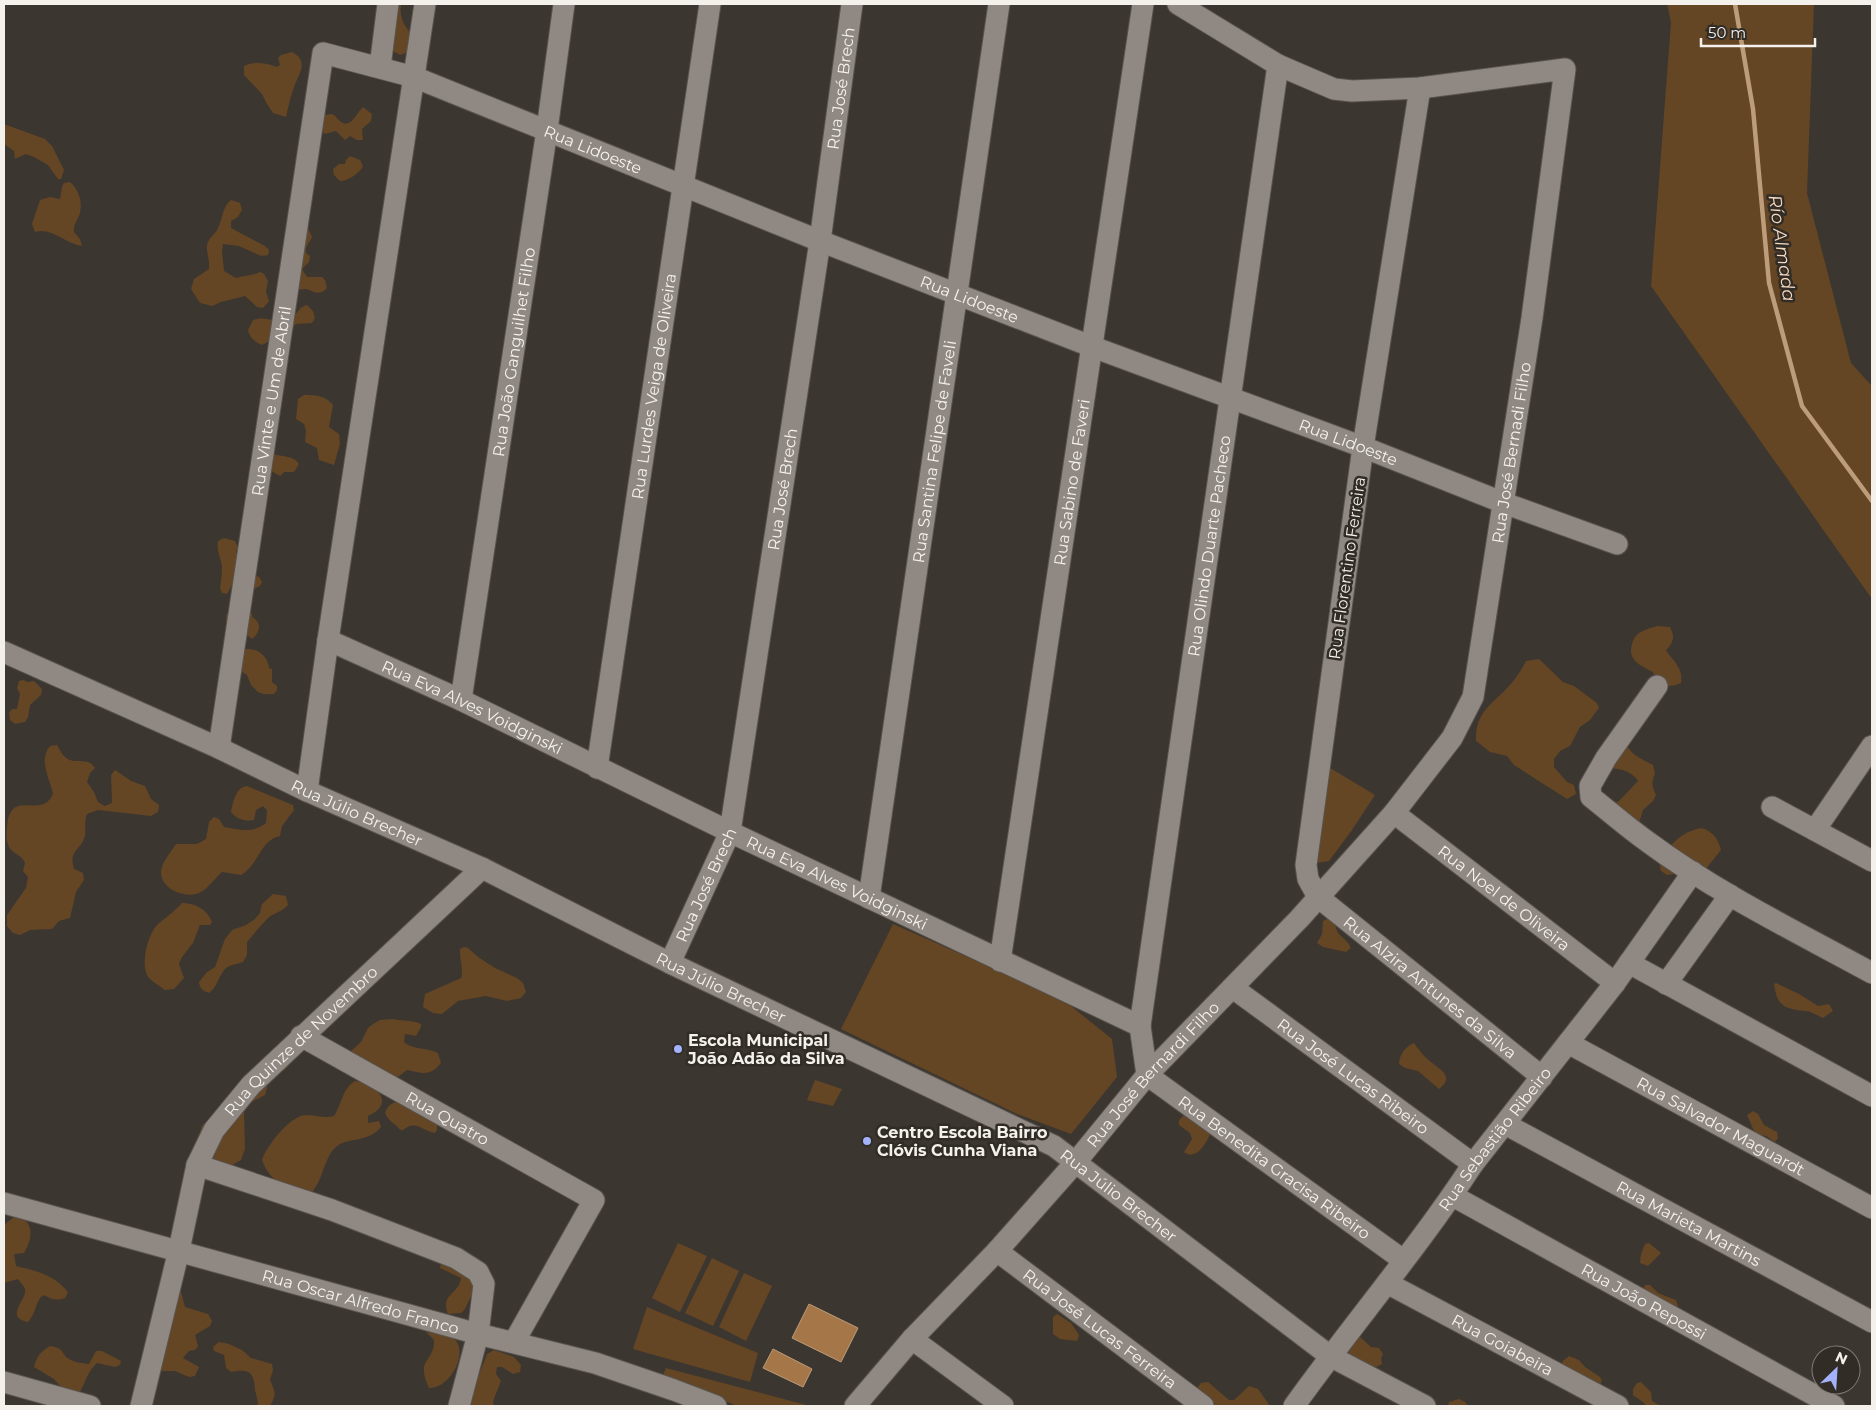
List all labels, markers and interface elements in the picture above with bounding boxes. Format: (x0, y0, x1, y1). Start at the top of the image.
scale bar (1701, 15, 1815, 47)
text: 50 m (1708, 23, 1746, 42)
street label: Rua José Brech (823, 26, 858, 151)
street label: Rua Lidoeste (541, 121, 645, 178)
water label: Río Almada (1764, 193, 1800, 303)
street label: Rua João Ganguilhet Filho (488, 246, 539, 458)
street label: Rua Lidoeste (917, 271, 1021, 327)
street label: Rua Lurdes Veiga de Oliveira (627, 272, 680, 500)
street label: Rua Vinte e Um de Abril (247, 305, 295, 497)
street label: Rua Santina Felipe de Faveli (908, 339, 959, 564)
street label: Rua José Bernadi Filho (1488, 361, 1535, 545)
street label: Rua Sabino de Faveri (1050, 398, 1093, 567)
street label: Rua Lidoeste (1296, 415, 1400, 469)
street label: Rua José Brech (764, 427, 801, 551)
street label: Rua Olindo Duarte Pacheco (1184, 434, 1234, 658)
street label: Rua Florentino Ferreira (1325, 476, 1369, 660)
street label: Rua Eva Alves Voidginski (379, 656, 566, 758)
street label: Rua Júlio Brecher (288, 775, 426, 850)
street label: Rua José Brech (671, 825, 740, 945)
street label: Rua Eva Alves Voidginski (744, 832, 931, 934)
street label: Rua Noel de Oliveira (1434, 841, 1574, 955)
street label: Rua Alzira Antunes da Silva (1340, 912, 1521, 1062)
street label: Rua Júlio Brecher (653, 948, 789, 1026)
street label: Rua Quinze de Novembro (220, 962, 381, 1120)
street label: Rua José Bernardi Filho (1082, 997, 1223, 1151)
street label: Rua José Lucas Ribeiro (1274, 1014, 1433, 1138)
place label: Escola Municipal João Adão da Silva (687, 1031, 845, 1068)
marker: Escola Municipal João Adão da Silva (672, 1043, 684, 1055)
street label: Rua Sebastião Ribeiro (1434, 1063, 1555, 1215)
street label: Rua Salvador Maguardt (1634, 1073, 1809, 1180)
street label: Rua Quatro (403, 1087, 493, 1149)
street label: Rua Benedita Gracisa Ribeiro (1175, 1091, 1374, 1243)
place label: Centro Escola Bairro Clóvis Cunha Viana (877, 1123, 1047, 1160)
marker: Centro Escola Bairro Clóvis Cunha Viana (861, 1135, 873, 1147)
street label: Rua Júlio Brecher (1057, 1145, 1181, 1246)
street label: Rua Marieta Martins (1613, 1176, 1765, 1270)
street label: Rua João Repossi (1578, 1259, 1710, 1343)
street label: Rua Oscar Alfredo Franco (260, 1265, 461, 1338)
street label: Rua José Lucas Ferreira (1019, 1265, 1181, 1393)
street label: Rua Goiabeira (1449, 1310, 1557, 1379)
north arrow (1811, 1345, 1861, 1395)
text: N (1833, 1348, 1850, 1369)

